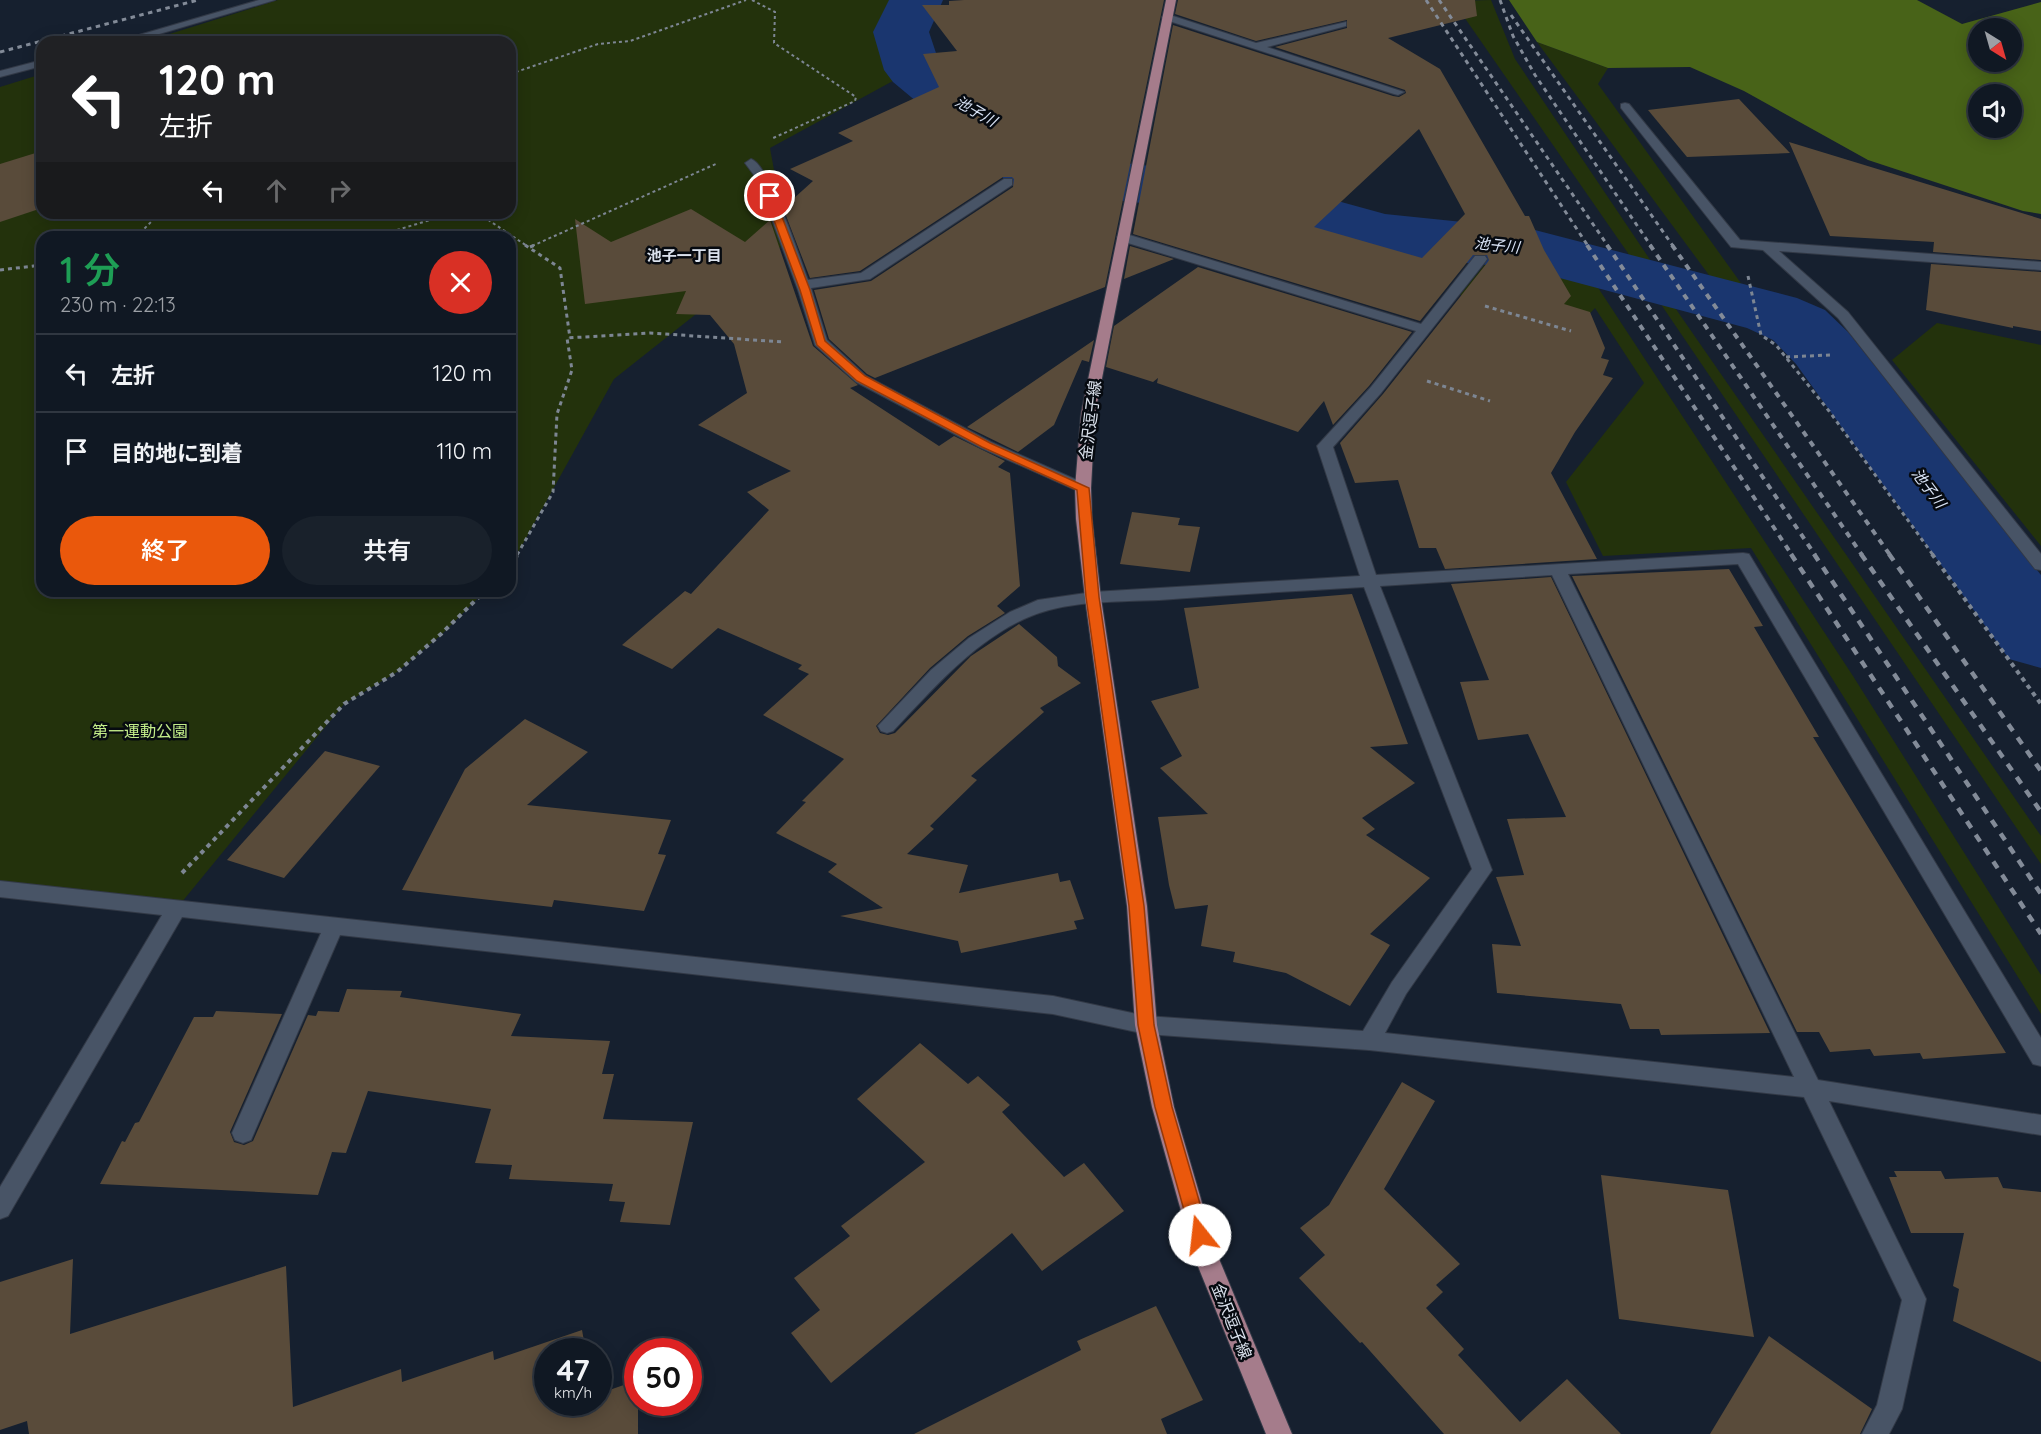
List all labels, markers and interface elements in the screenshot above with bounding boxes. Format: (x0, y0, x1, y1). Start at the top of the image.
north arrow (1968, 18, 2022, 72)
map controls (1968, 18, 2022, 138)
text: 120 m (159, 53, 276, 106)
icon: left (60, 60, 138, 138)
button: sound (1968, 84, 2022, 138)
water label: 池子川 (952, 92, 1002, 131)
text: 左折 (159, 109, 213, 143)
pin (744, 170, 795, 221)
icon: left (197, 174, 230, 207)
icon: ahead (260, 174, 293, 207)
icon: right (323, 174, 356, 207)
icon: arrive (753, 179, 786, 212)
water label: 池子川 (1474, 233, 1522, 257)
district label: 池子一丁目 (646, 246, 722, 265)
text: 1 分 (60, 247, 120, 292)
button: close (429, 251, 492, 314)
text: 230 m · 22:13 (60, 292, 176, 317)
icon: left (60, 357, 93, 390)
text: 120 m (433, 359, 492, 387)
text: 左折 (111, 361, 155, 389)
street label: 金沢逗子線 (1075, 379, 1105, 461)
icon: arrive (60, 435, 93, 468)
text: 110 m (437, 437, 492, 465)
text: 目的地に到着 (111, 439, 243, 467)
water label: 池子川 (1908, 464, 1951, 513)
button: 終了 (60, 516, 270, 585)
button: 共有 (282, 516, 492, 585)
park label: 第一運動公園 (92, 721, 188, 741)
position arrow (1168, 1203, 1232, 1267)
street label: 金沢逗子線 (1208, 1280, 1256, 1362)
speed limit sign: 50 (624, 1338, 702, 1416)
text: 47 (556, 1351, 590, 1389)
text: km/h (554, 1383, 592, 1402)

